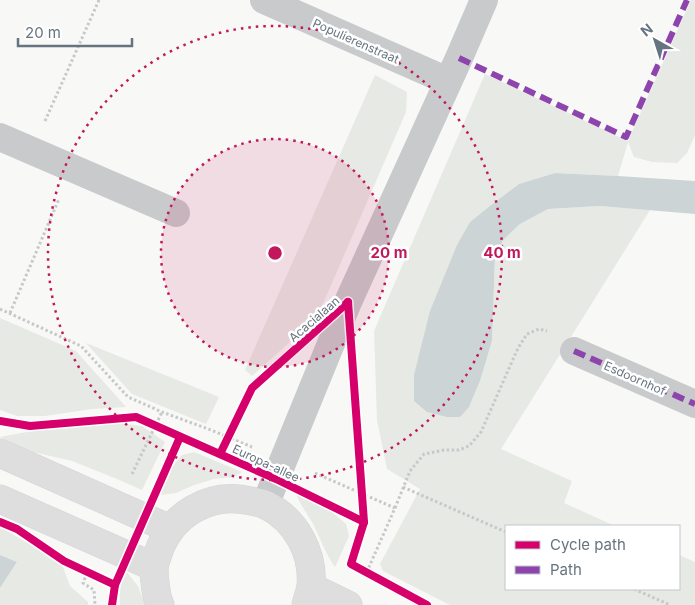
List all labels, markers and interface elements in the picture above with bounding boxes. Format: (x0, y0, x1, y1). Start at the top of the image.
scale bar (18, 15, 131, 47)
street label: Populierenstraat (311, 15, 401, 67)
north arrow (630, 15, 680, 65)
text: N (637, 20, 656, 39)
text: 20 m (25, 23, 61, 42)
text: 20 m (371, 243, 407, 262)
text: 40 m (483, 243, 521, 262)
centre of rings (266, 244, 284, 262)
street label: Acacialaan (286, 293, 342, 345)
street label: Esdoornhof (602, 358, 669, 398)
street label: Europa-allee (230, 441, 302, 485)
legend (505, 525, 680, 590)
text: Cycle path (550, 535, 626, 554)
text: Path (550, 560, 582, 579)

